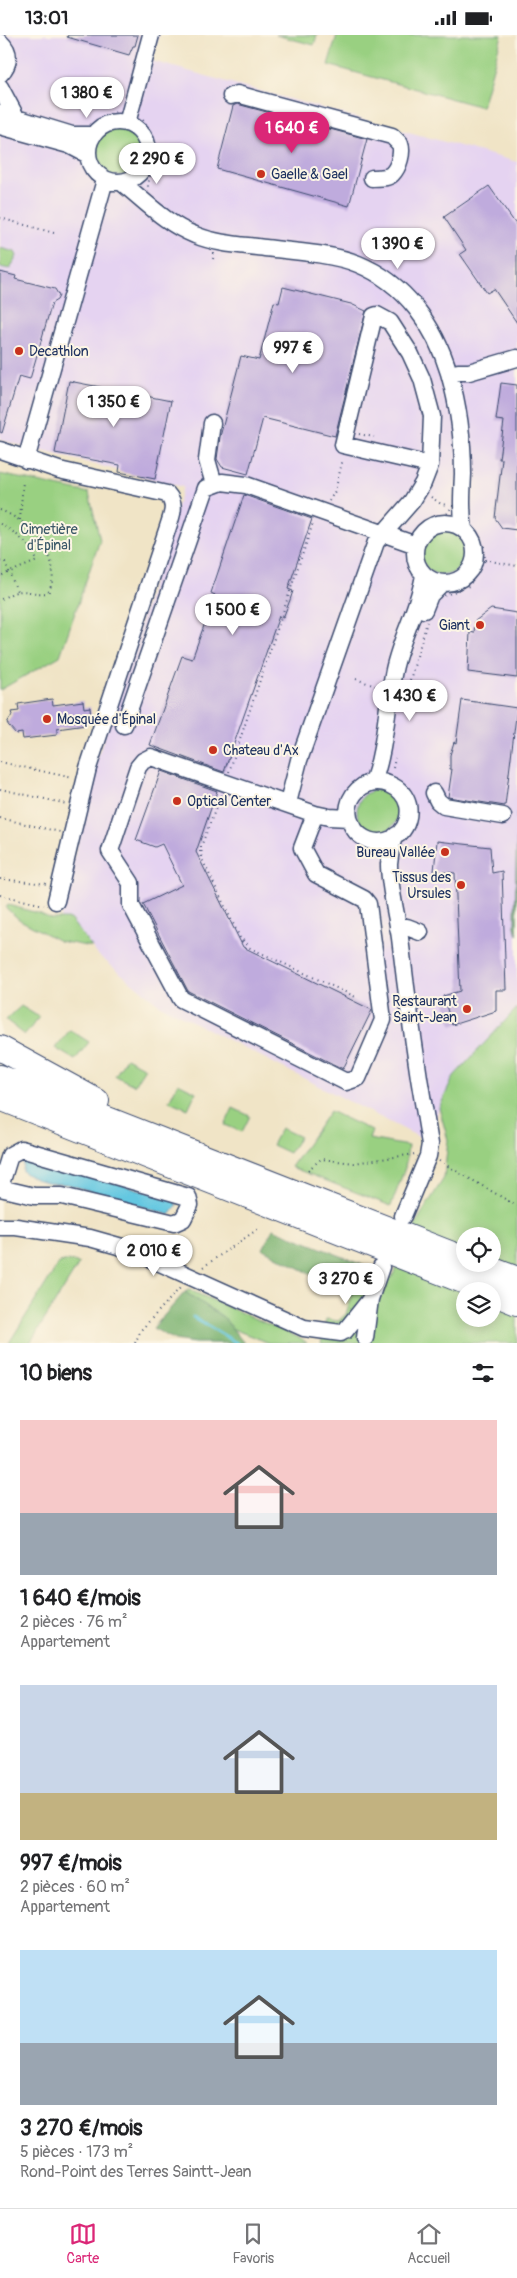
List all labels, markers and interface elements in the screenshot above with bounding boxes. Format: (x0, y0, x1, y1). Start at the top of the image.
text: 13:01 (25, 6, 69, 30)
pin: 1 380 € (41, 77, 133, 119)
text: 1 380 € (61, 83, 113, 103)
pin: 1 640 € (246, 111, 338, 154)
text: 1 640 € (265, 118, 319, 138)
pin: 2 290 € (111, 143, 203, 185)
text: 2 290 € (130, 149, 184, 169)
place label: Gaelle & Gael (271, 166, 348, 183)
marker: Gaelle & Gael (255, 168, 267, 180)
pin: 1 390 € (352, 227, 444, 270)
text: 1 390 € (372, 234, 424, 254)
pin: 997 € (258, 331, 328, 374)
text: 997 € (274, 338, 312, 358)
place label: Decathlon (29, 343, 89, 360)
marker: Decathlon (13, 345, 25, 357)
pin: 1 350 € (68, 385, 160, 428)
text: 1 350 € (88, 392, 140, 412)
park label: Cimetière d'Épinal (20, 521, 78, 554)
pin: 1 500 € (187, 593, 279, 636)
text: 1 500 € (206, 600, 260, 620)
place label: Giant (439, 617, 470, 634)
marker: Giant (474, 619, 486, 631)
pin: 1 430 € (364, 679, 456, 722)
text: 1 430 € (384, 686, 436, 706)
place label: Mosquée d'Épinal (57, 710, 156, 728)
marker: Mosquée d'Épinal (41, 713, 53, 725)
place label: Chateau d'Ax (223, 742, 299, 759)
marker: Chateau d'Ax (207, 744, 219, 756)
place label: Optical Center (187, 793, 271, 810)
marker: Optical Center (171, 795, 183, 807)
place label: Bureau Vallée (356, 844, 435, 861)
marker: Bureau Vallée (439, 846, 451, 858)
place label: Tissus des Ursules (392, 869, 452, 902)
marker: Tissus des Ursules (455, 879, 467, 891)
place label: Restaurant Saint-Jean (392, 993, 457, 1026)
marker: Restaurant Saint-Jean (461, 1003, 473, 1015)
map controls (456, 1227, 501, 1327)
button: locate (456, 1227, 501, 1272)
pin: 2 010 € (108, 1235, 200, 1277)
text: 2 010 € (127, 1241, 181, 1261)
pin: 3 270 € (300, 1263, 392, 1305)
text: 3 270 € (319, 1269, 373, 1289)
button: layers (456, 1282, 501, 1327)
icon: filters (469, 1359, 497, 1387)
text: 10 biens (20, 1360, 92, 1387)
icon: home (214, 1452, 304, 1542)
text: 1 640 €/mois (20, 1585, 141, 1612)
text: 2 pièces · 76 m² (20, 1612, 128, 1632)
text: Appartement (20, 1632, 110, 1652)
icon: home (214, 1717, 304, 1807)
text: 997 €/mois (20, 1850, 122, 1877)
text: 2 pièces · 60 m² (20, 1877, 130, 1897)
text: Appartement (20, 1897, 110, 1917)
icon: home (214, 1982, 304, 2072)
text: 3 270 €/mois (20, 2115, 142, 2142)
text: 5 pièces · 173 m² (20, 2142, 133, 2162)
text: Rond-Point des Terres Saintt-Jean (20, 2162, 252, 2182)
tab: Carte (67, 2220, 99, 2267)
tab: Favoris (232, 2220, 274, 2267)
tab: Accueil (407, 2220, 450, 2267)

